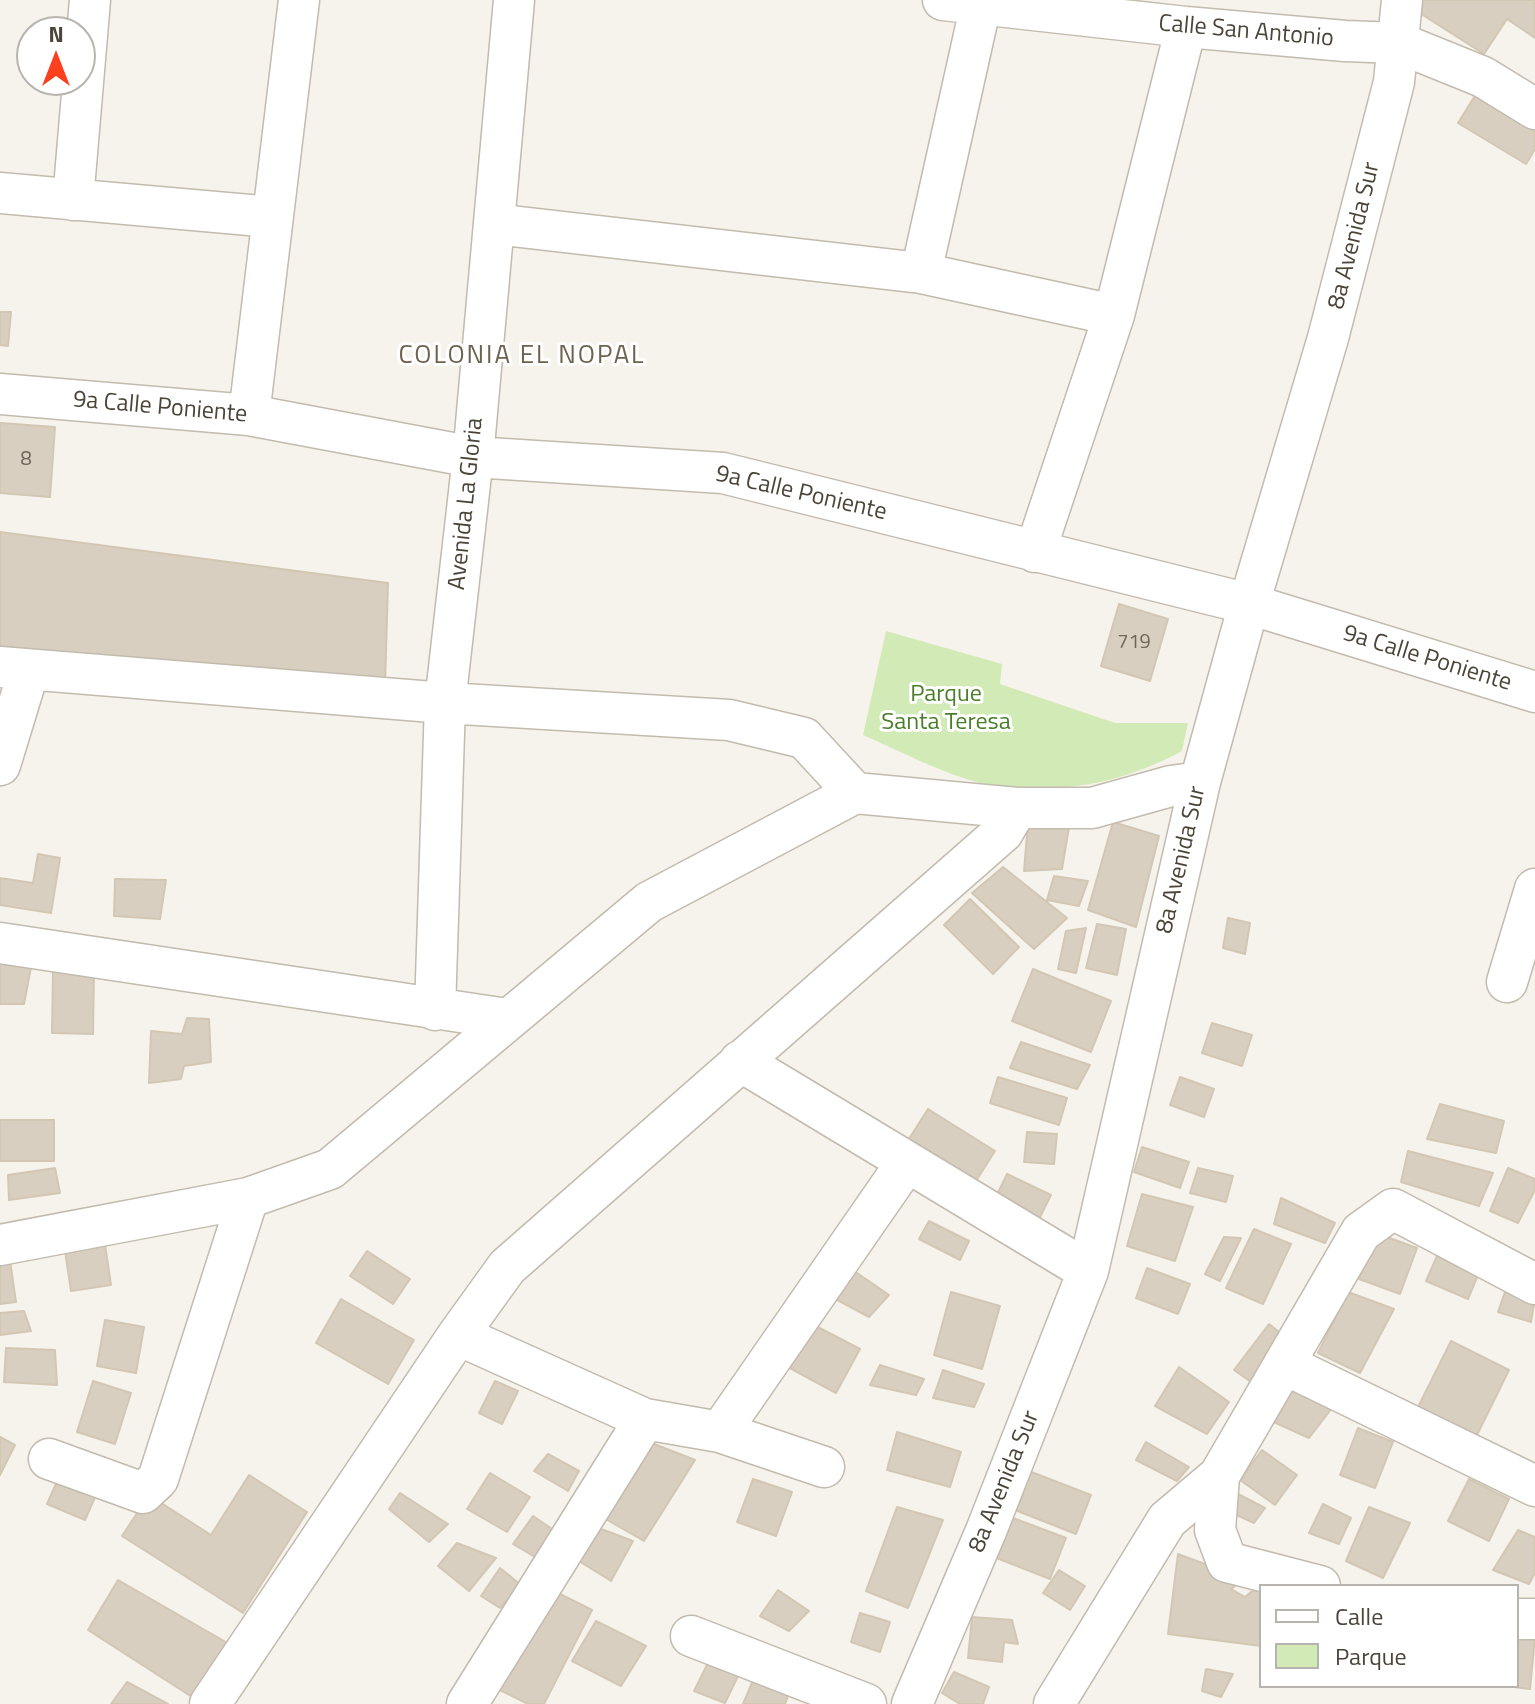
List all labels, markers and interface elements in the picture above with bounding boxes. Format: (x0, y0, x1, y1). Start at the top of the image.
street label: Calle San Antonio (1157, 10, 1335, 54)
north arrow (16, 16, 96, 96)
text: N (48, 17, 64, 51)
street label: 8a Avenida Sur (1323, 160, 1387, 312)
district label: COLONIA EL NOPAL (398, 341, 646, 373)
street label: 9a Calle Poniente (72, 386, 248, 430)
street label: Avenida La Gloria (444, 417, 490, 591)
house number: 8 (20, 448, 32, 472)
street label: 9a Calle Poniente (713, 460, 889, 528)
street label: 9a Calle Poniente (1339, 620, 1515, 698)
house number: 719 (1117, 631, 1151, 655)
park label: Parque Santa Teresa (881, 681, 1011, 737)
street label: 8a Avenida Sur (1151, 784, 1213, 936)
street label: 8a Avenida Sur (964, 1407, 1046, 1557)
legend (1259, 1584, 1519, 1688)
text: Calle (1335, 1598, 1383, 1634)
text: Parque (1335, 1638, 1407, 1674)

